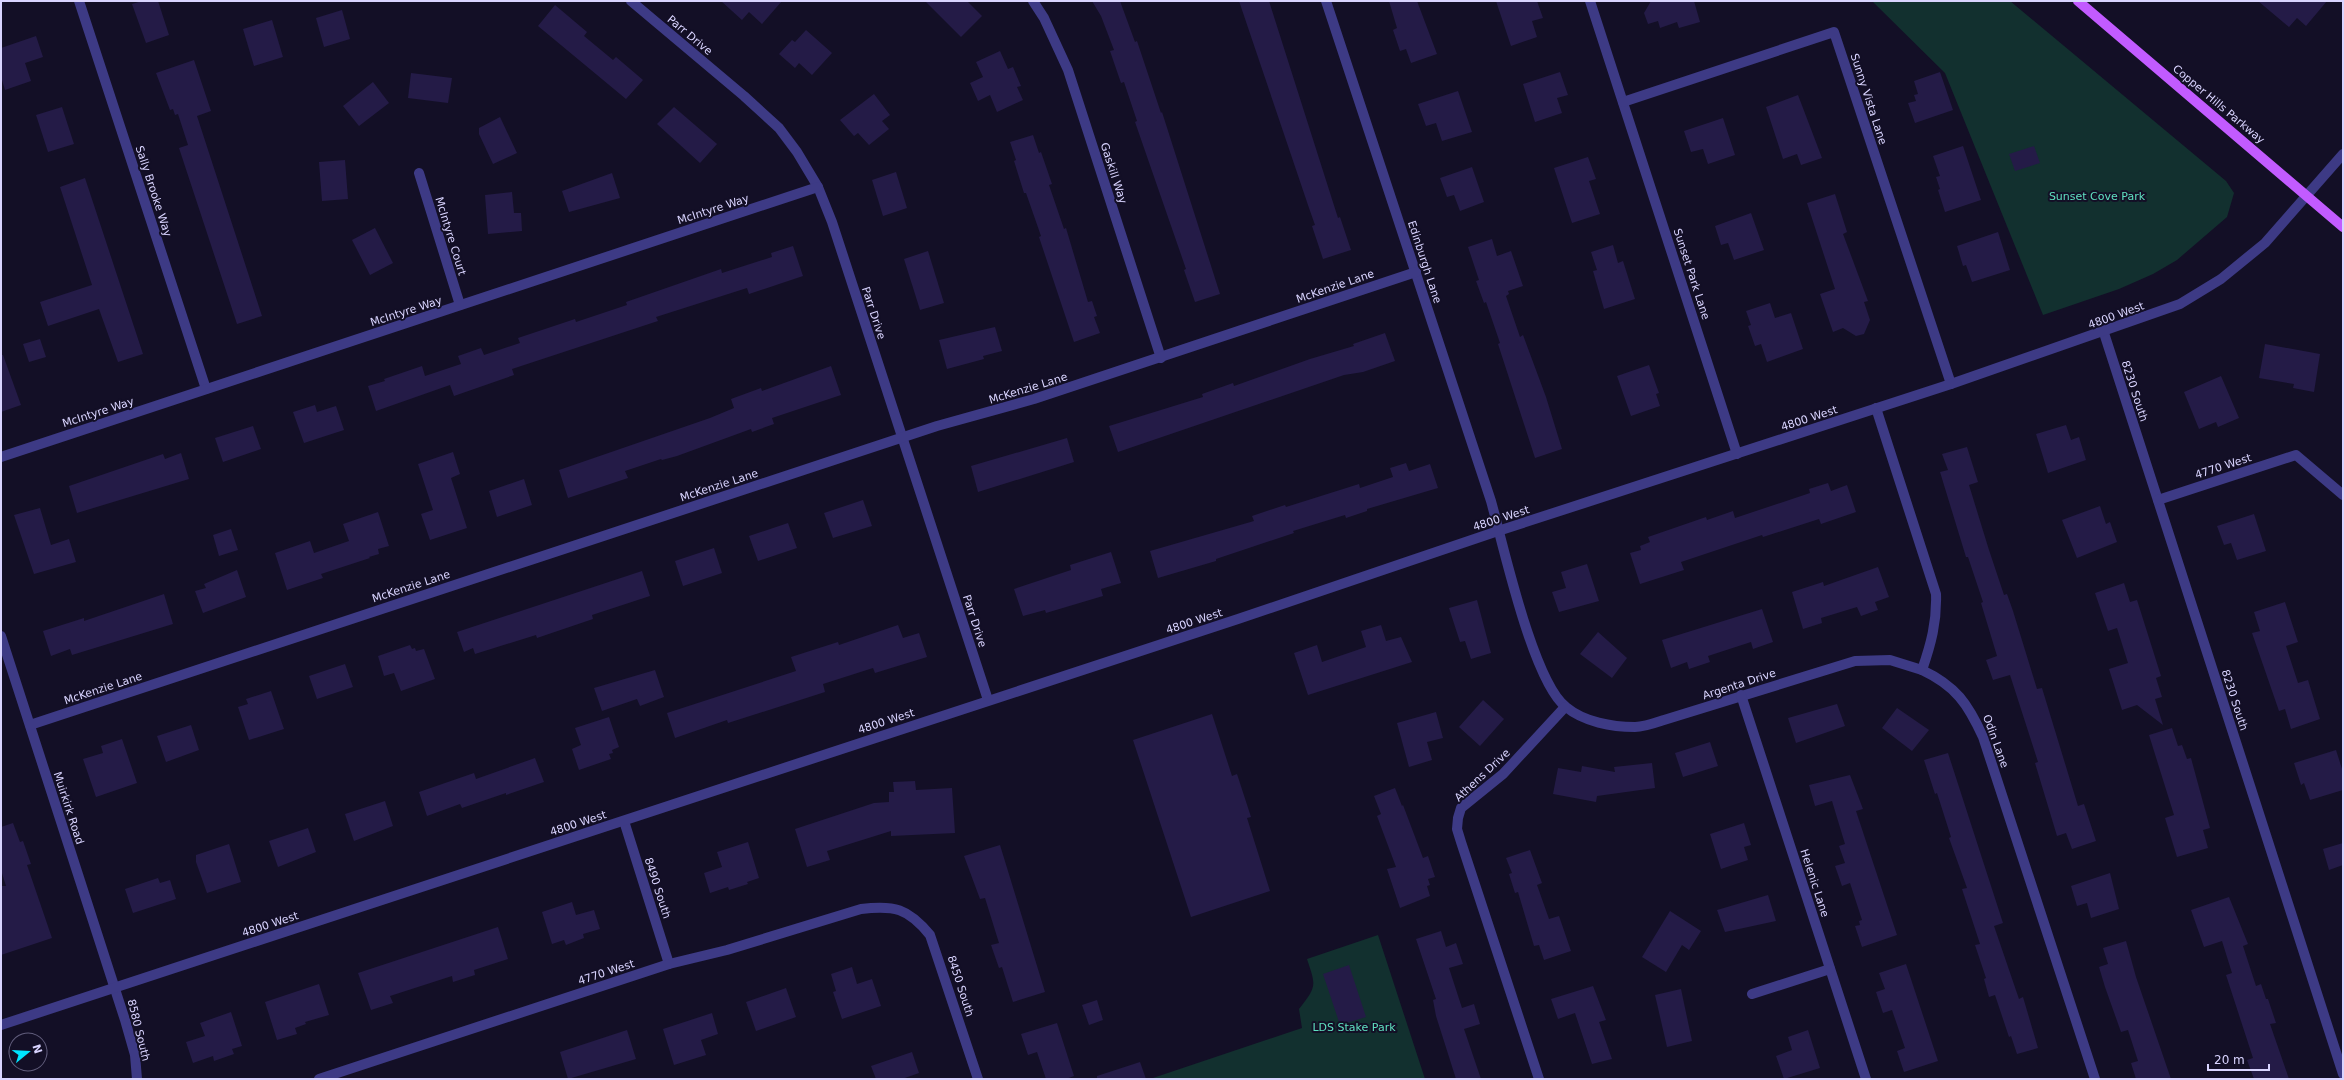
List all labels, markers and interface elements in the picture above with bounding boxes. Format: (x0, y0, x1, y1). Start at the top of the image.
street label: Parr Drive (665, 13, 715, 58)
street label: Sunny Vista Lane (1848, 52, 1889, 147)
street label: Copper Hills Parkway (2170, 62, 2268, 147)
street label: Gaskill Way (1098, 141, 1130, 206)
street label: Sally Brooke Way (133, 144, 175, 239)
park label: Sunset Cove Park (2049, 190, 2146, 203)
street label: McIntyre Way (676, 192, 751, 227)
street label: McIntyre Court (432, 195, 469, 278)
street label: Edinburgh Lane (1405, 219, 1444, 305)
street label: Sunset Park Lane (1671, 227, 1712, 322)
street label: McKenzie Lane (1294, 267, 1376, 306)
street label: Parr Drive (859, 285, 888, 341)
street label: McIntyre Way (369, 294, 444, 329)
street label: 4800 West (2086, 299, 2147, 332)
street label: 8230 South (2119, 359, 2151, 423)
street label: McKenzie Lane (987, 370, 1069, 407)
street label: McIntyre Way (61, 395, 136, 430)
street label: 4800 West (1779, 403, 1840, 434)
street label: 4770 West (2193, 451, 2254, 482)
street label: McKenzie Lane (678, 467, 760, 504)
street label: 4800 West (1471, 503, 1532, 534)
street label: McKenzie Lane (370, 568, 452, 605)
street label: Parr Drive (960, 593, 989, 649)
street label: 4800 West (1164, 606, 1225, 637)
street label: Argenta Drive (1701, 666, 1778, 702)
street label: 8230 South (2219, 668, 2251, 732)
street label: McKenzie Lane (62, 670, 144, 707)
street label: 4800 West (856, 706, 917, 737)
street label: Odin Lane (1980, 713, 2011, 770)
street label: Athens Drive (1452, 746, 1513, 804)
street label: Muirkirk Road (51, 770, 86, 846)
street label: 4800 West (548, 808, 609, 839)
street label: Helenic Lane (1797, 847, 1832, 919)
street label: 8490 South (642, 856, 674, 920)
street label: 4800 West (240, 909, 301, 940)
street label: 8450 South (945, 954, 977, 1018)
street label: 4770 West (576, 957, 637, 988)
street label: 8580 South (125, 998, 153, 1063)
park label: LDS Stake Park (1312, 1021, 1396, 1034)
north arrow (8, 1032, 48, 1072)
text: N (29, 1043, 45, 1055)
scale bar (2208, 1046, 2269, 1072)
text: 20 m (2214, 1053, 2245, 1067)

